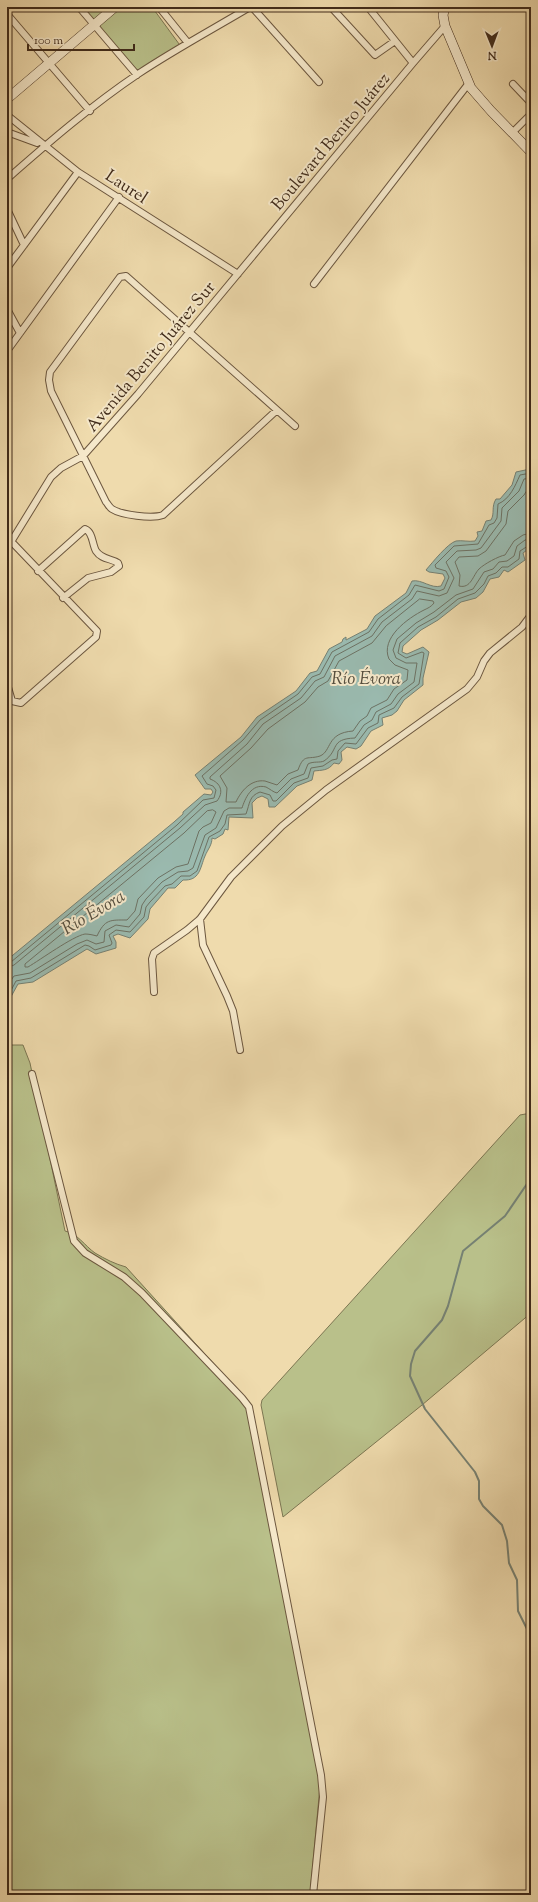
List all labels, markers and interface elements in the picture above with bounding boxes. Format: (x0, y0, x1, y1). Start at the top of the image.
scale bar (28, 26, 134, 52)
north arrow (472, 26, 512, 66)
text: 100 m (34, 32, 63, 50)
text: N (487, 47, 498, 63)
street label: Boulevard Benito Juárez (267, 68, 396, 216)
street label: Laurel (100, 165, 152, 211)
street label: Avenida Benito Juárez Sur (81, 276, 222, 438)
water label: Río Évora (331, 667, 401, 693)
water label: Río Évora (58, 885, 131, 943)

